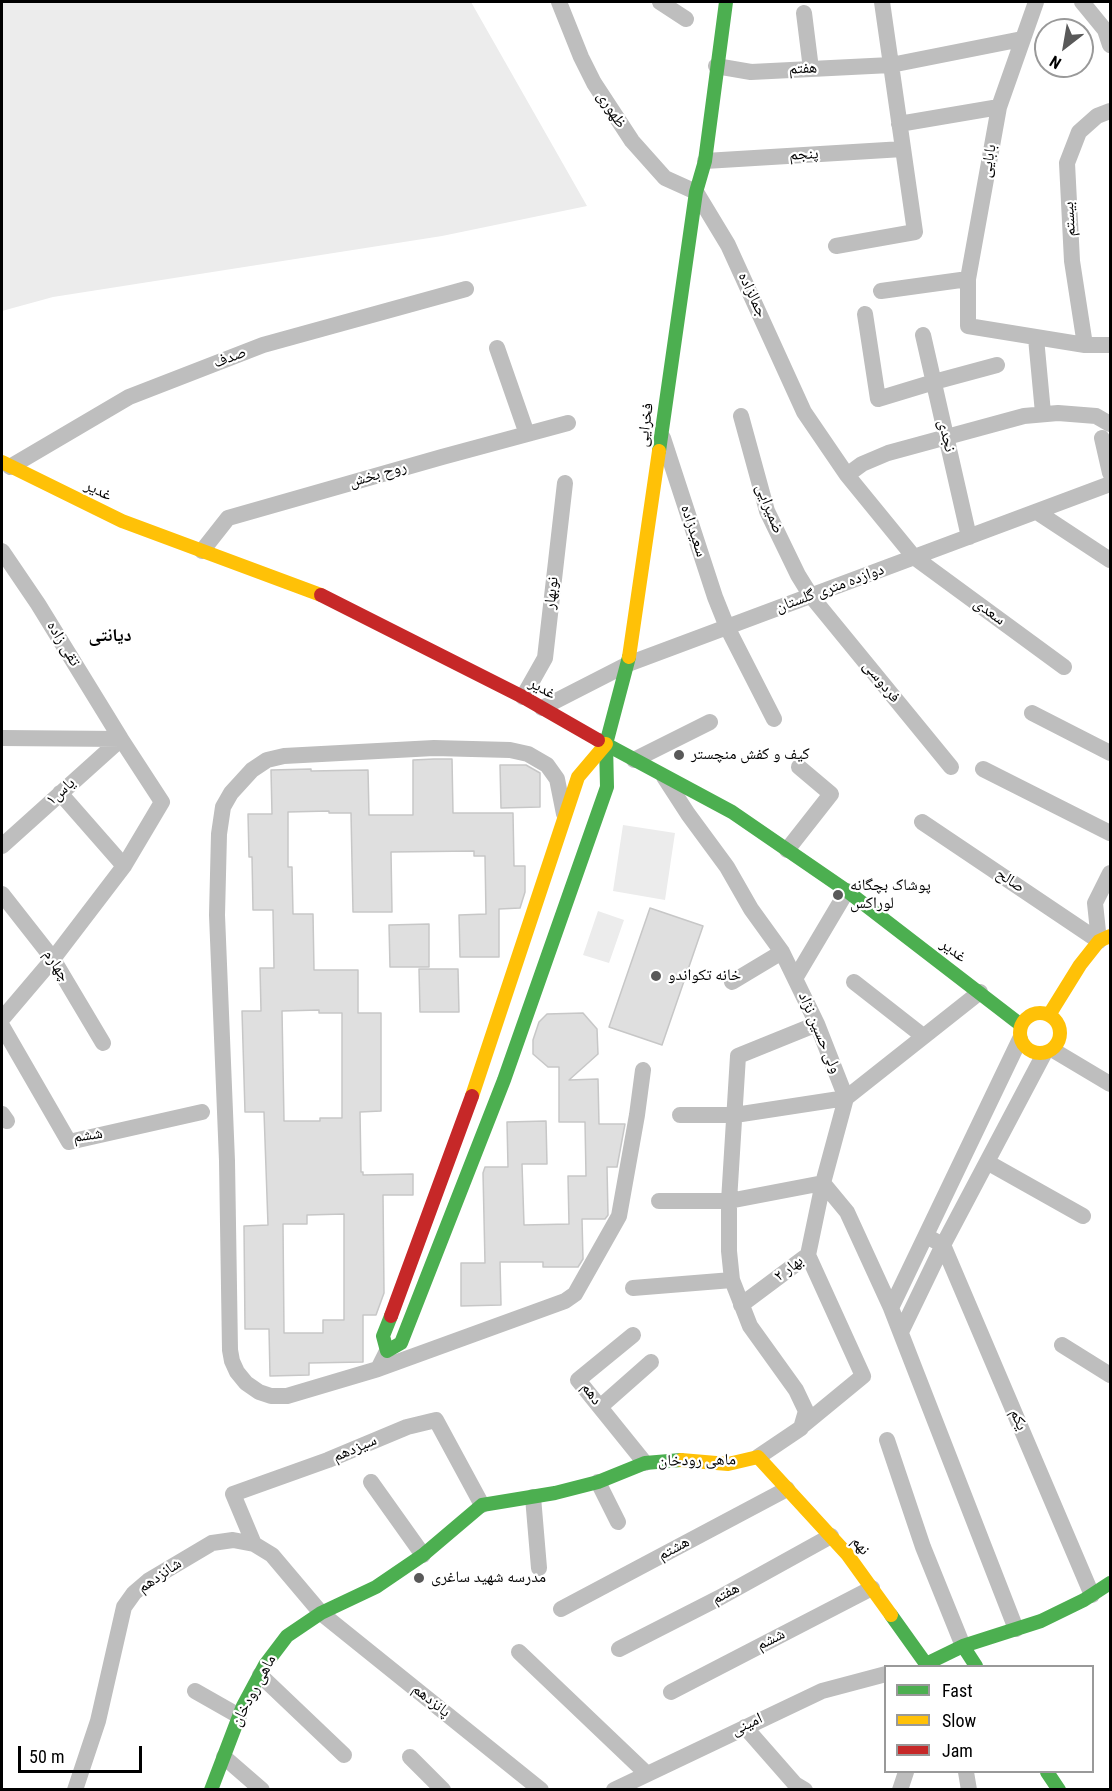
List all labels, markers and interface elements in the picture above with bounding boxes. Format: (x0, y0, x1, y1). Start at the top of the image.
north arrow (1034, 18, 1094, 78)
text: N (1046, 51, 1065, 73)
street label: هفتم (788, 59, 818, 79)
street label: ظهوری (592, 88, 630, 132)
street label: بابایی (977, 143, 1001, 179)
street label: پنجم (789, 145, 819, 165)
street label: بیستم (1059, 201, 1081, 237)
street label: جمالزاده (733, 269, 771, 321)
street label: صدف (211, 343, 249, 373)
street label: فخرایی (633, 402, 659, 448)
street label: نجدی (933, 418, 959, 454)
street label: روح بخش (347, 458, 409, 492)
street label: غدیر (81, 476, 115, 506)
street label: ضمیرایی (751, 481, 787, 537)
street label: سعیدزاده (676, 503, 710, 559)
street label: دوازده متری گلستان (773, 560, 887, 618)
street label: نوبهار (541, 576, 563, 610)
street label: سعدی (969, 594, 1009, 630)
street label: تقی زاده (42, 618, 84, 670)
district label: دیانتی (88, 625, 132, 647)
street label: فردوسی (858, 657, 904, 707)
street label: غدیر (525, 674, 559, 704)
place label: کیف و کفش منچستر (691, 745, 810, 765)
marker: کیف و کفش منچستر (672, 748, 686, 762)
street label: یاس۱ (42, 774, 80, 810)
street label: صالح (992, 864, 1028, 898)
place label: پوشاک بچگانه لوراکس (850, 876, 931, 914)
marker: پوشاک بچگانه لوراکس (831, 888, 845, 902)
street label: غدیر (936, 935, 970, 967)
street label: چهارم (39, 946, 73, 986)
place label: خانه تکواندو (668, 966, 741, 986)
marker: خانه تکواندو (649, 969, 663, 983)
street label: ولی حسین نژاد (793, 989, 845, 1077)
street label: ششم (72, 1124, 104, 1148)
street label: بهار ۲ (771, 1252, 807, 1286)
street label: دهم (576, 1379, 606, 1409)
street label: یکم (1005, 1406, 1031, 1434)
street label: سیزدهم (330, 1431, 380, 1467)
street label: ماهی رودخان (658, 1451, 736, 1471)
street label: هشتم (655, 1533, 693, 1565)
street label: نهم (847, 1533, 873, 1559)
street label: شانزدهم (134, 1554, 186, 1598)
place label: مدرسه شهید ساغری (431, 1568, 546, 1588)
marker: مدرسه شهید ساغری (412, 1571, 426, 1585)
street label: هفتم (709, 1579, 743, 1609)
street label: ششم (753, 1625, 789, 1655)
street label: ماهی رودخان (227, 1652, 281, 1730)
legend (884, 1665, 1094, 1773)
street label: پانزدهم (408, 1680, 454, 1722)
text: Fast (942, 1680, 973, 1701)
street label: امینی (728, 1709, 766, 1741)
text: Slow (942, 1710, 976, 1731)
scale bar (21, 1734, 146, 1772)
text: Jam (942, 1740, 973, 1761)
text: 50 m (29, 1746, 64, 1767)

